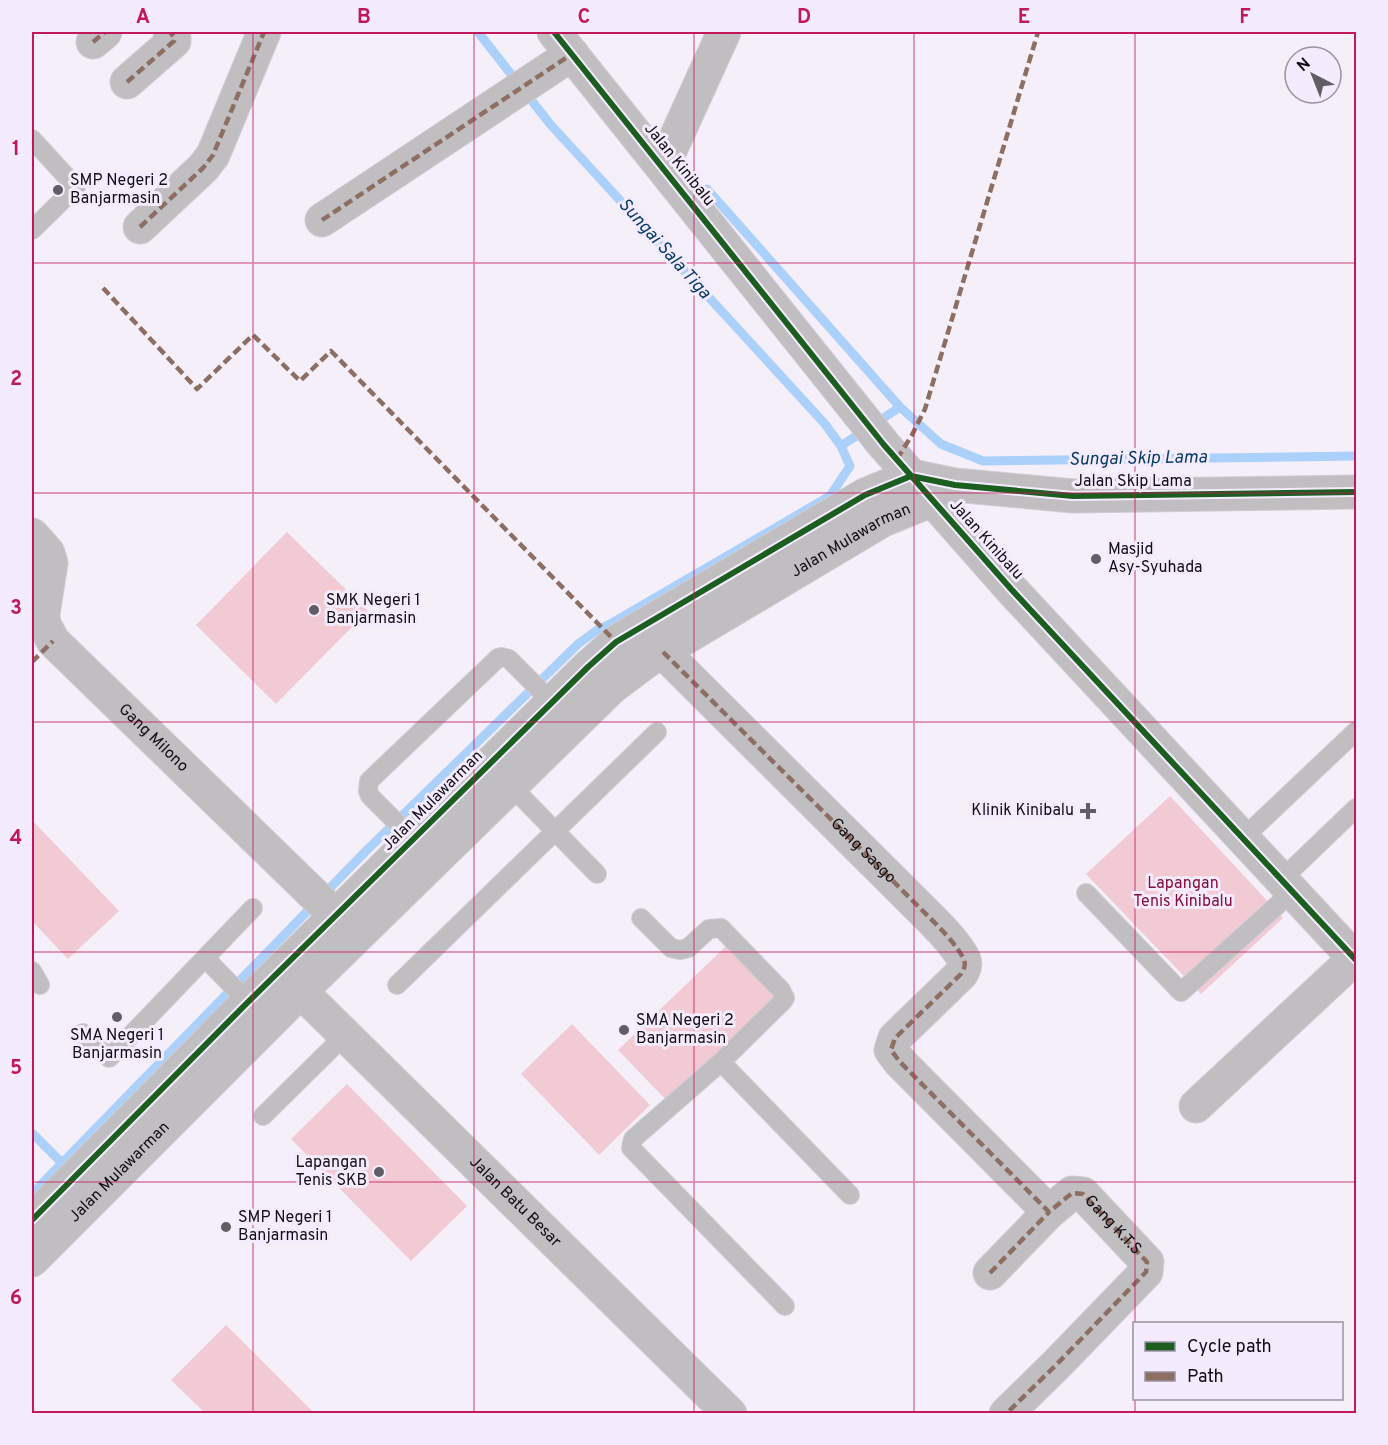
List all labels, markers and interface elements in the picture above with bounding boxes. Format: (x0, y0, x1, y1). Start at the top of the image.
text: A (136, 5, 150, 31)
text: B (357, 5, 371, 31)
text: C (578, 5, 590, 31)
text: D (797, 5, 811, 31)
text: E (1018, 5, 1030, 31)
text: F (1239, 5, 1251, 31)
north arrow (1283, 45, 1343, 105)
text: N (1293, 54, 1315, 77)
street label: Jalan Kinibalu (639, 119, 719, 211)
text: 1 (12, 137, 20, 163)
place label: SMP Negeri 2 Banjarmasin (70, 171, 168, 209)
marker: SMP Negeri 2 Banjarmasin (51, 183, 65, 197)
water label: Sungai Sala Tiga (613, 194, 716, 305)
text: 2 (10, 367, 22, 393)
water label: Sungai Skip Lama (1069, 446, 1208, 472)
street label: Jalan Skip Lama (1074, 472, 1192, 492)
street label: Jalan Kinibalu (945, 496, 1027, 584)
street label: Jalan Mulawarman (788, 500, 914, 582)
place label: Masjid Asy-Syuhada (1108, 540, 1203, 578)
marker: Masjid Asy-Syuhada (1089, 552, 1103, 566)
place label: SMK Negeri 1 Banjarmasin (326, 591, 421, 629)
text: 3 (10, 596, 22, 622)
marker: SMK Negeri 1 Banjarmasin (307, 603, 321, 617)
street label: Gang Milono (114, 700, 192, 777)
street label: Jalan Mulawarman (378, 746, 488, 856)
place label: Klinik Kinibalu (971, 801, 1074, 821)
marker: Klinik Kinibalu (1079, 802, 1097, 820)
street label: Gang Sasgo (826, 814, 900, 888)
text: 4 (10, 826, 22, 852)
park label: Lapangan Tenis Kinibalu (1133, 874, 1233, 912)
marker: SMA Negeri 1 Banjarmasin (110, 1010, 124, 1024)
place label: SMA Negeri 2 Banjarmasin (636, 1011, 734, 1049)
marker: SMA Negeri 2 Banjarmasin (617, 1023, 631, 1037)
place label: SMA Negeri 1 Banjarmasin (70, 1026, 164, 1064)
text: 5 (10, 1056, 22, 1082)
street label: Jalan Mulawarman (65, 1118, 174, 1227)
street label: Jalan Batu Besar (464, 1152, 565, 1252)
place label: Lapangan Tenis SKB (295, 1153, 367, 1191)
marker: Lapangan Tenis SKB (372, 1165, 386, 1179)
street label: Gang K.T.S (1080, 1191, 1145, 1259)
place label: SMP Negeri 1 Banjarmasin (238, 1208, 332, 1246)
marker: SMP Negeri 1 Banjarmasin (219, 1220, 233, 1234)
text: 6 (10, 1286, 22, 1312)
legend (1133, 1322, 1343, 1400)
text: Cycle path (1187, 1336, 1272, 1359)
text: Path (1187, 1366, 1224, 1389)

